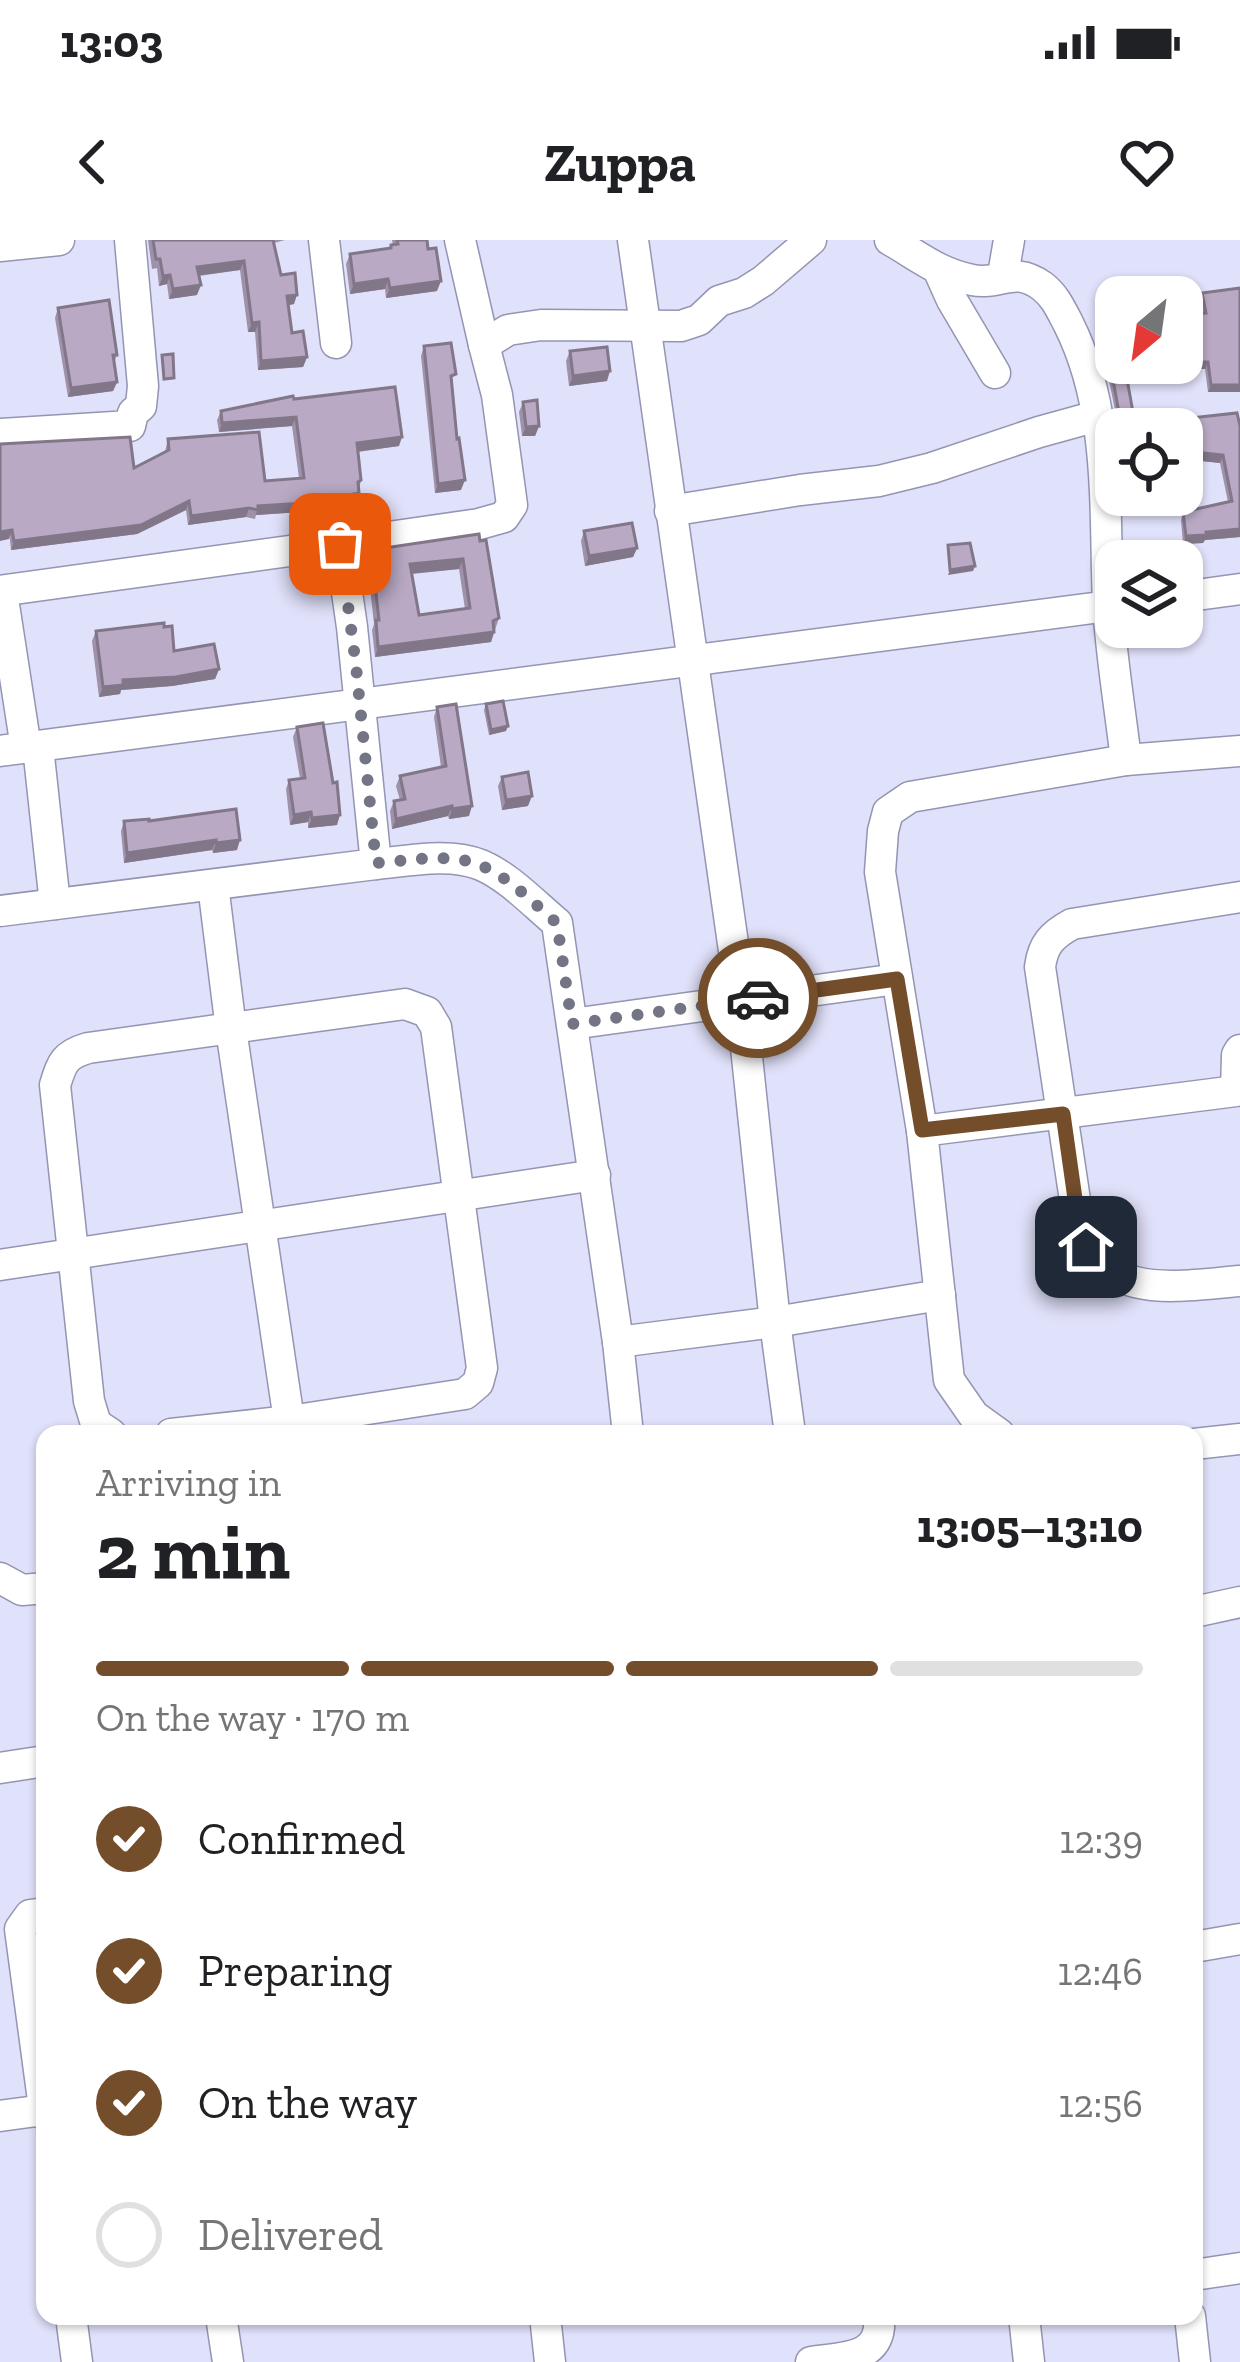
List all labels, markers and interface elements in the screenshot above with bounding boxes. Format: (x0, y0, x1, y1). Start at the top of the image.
text: 13:03 (60, 15, 163, 69)
icon: back (60, 129, 126, 195)
icon: heart (1114, 129, 1180, 195)
text: Zuppa (544, 130, 696, 195)
north arrow (1095, 276, 1203, 384)
map controls (1095, 276, 1203, 648)
button: locate (1095, 408, 1203, 516)
pin (289, 493, 391, 595)
icon: bag (307, 511, 373, 577)
button: layers (1095, 540, 1203, 648)
courier (698, 938, 818, 1058)
icon: car (725, 965, 791, 1031)
pin (1035, 1196, 1137, 1298)
icon: home (1053, 1214, 1119, 1280)
text: Arriving in (96, 1459, 281, 1506)
text: 13:05–13:10 (917, 1500, 1143, 1554)
text: 2 min (96, 1504, 290, 1598)
text: On the way · 170 m (96, 1694, 409, 1741)
icon: check (96, 1806, 162, 1872)
text: Confirmed (198, 1812, 405, 1866)
text: 12:39 (1059, 1816, 1143, 1863)
icon: check (96, 1938, 162, 2004)
text: Preparing (198, 1944, 392, 1998)
text: 12:46 (1057, 1948, 1143, 1995)
icon: check (96, 2070, 162, 2136)
text: On the way (198, 2076, 417, 2130)
text: 12:56 (1058, 2080, 1143, 2127)
text: Delivered (198, 2208, 383, 2262)

